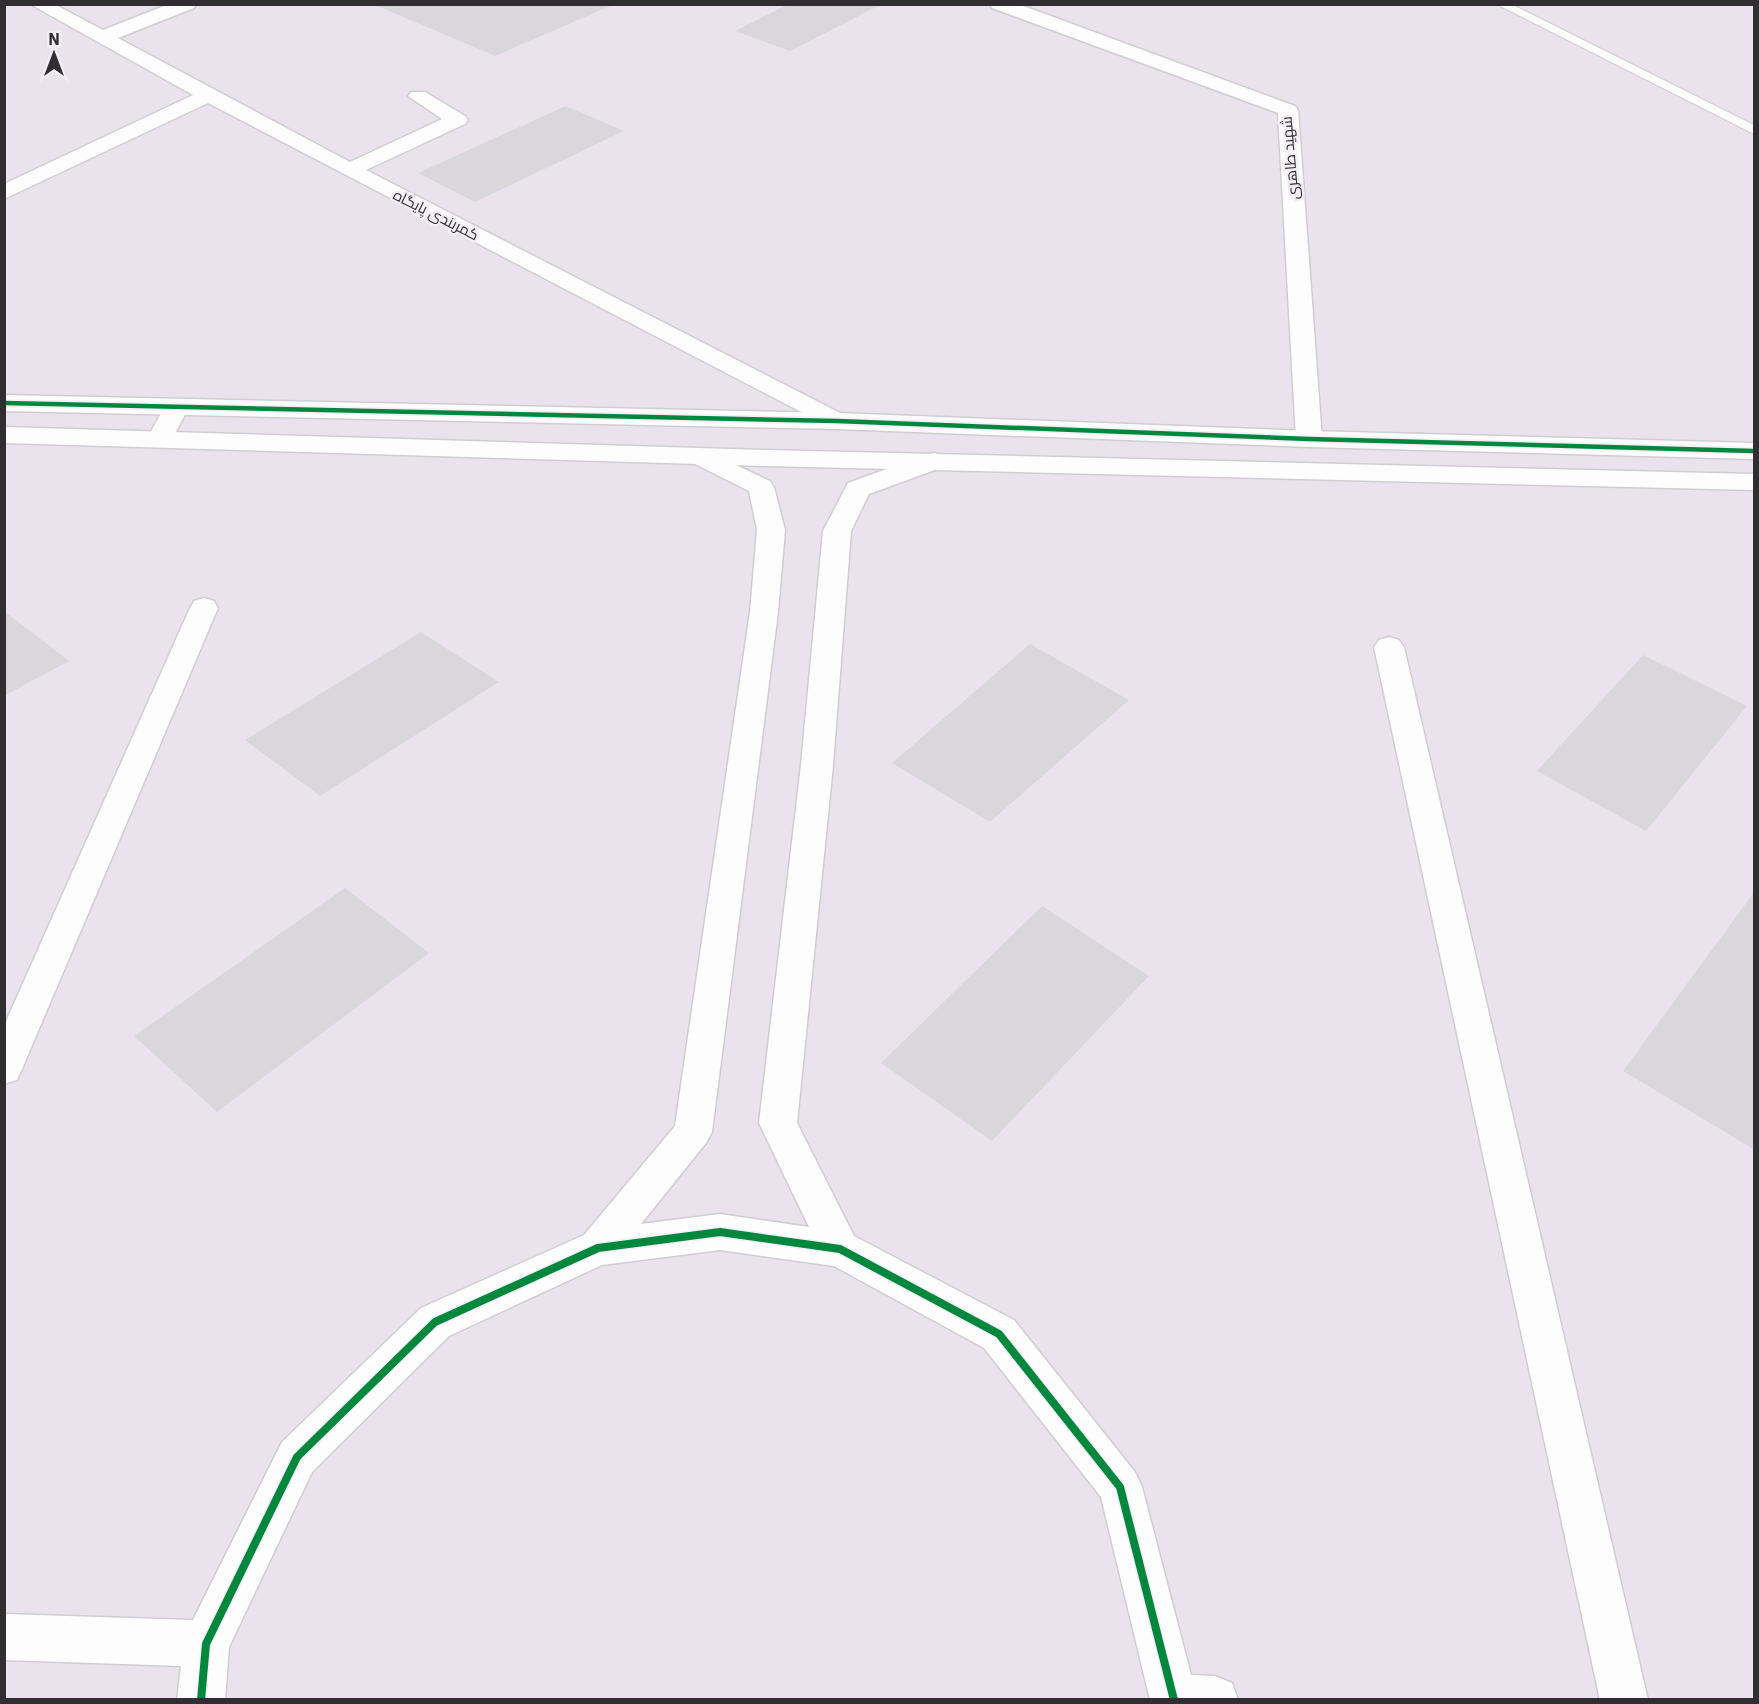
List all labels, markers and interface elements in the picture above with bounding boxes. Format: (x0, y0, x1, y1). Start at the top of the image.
north arrow (24, 24, 84, 84)
text: N (48, 29, 60, 49)
street label: شهید طاهری (1276, 115, 1304, 201)
street label: کمربندی پایگاه (390, 185, 482, 245)

